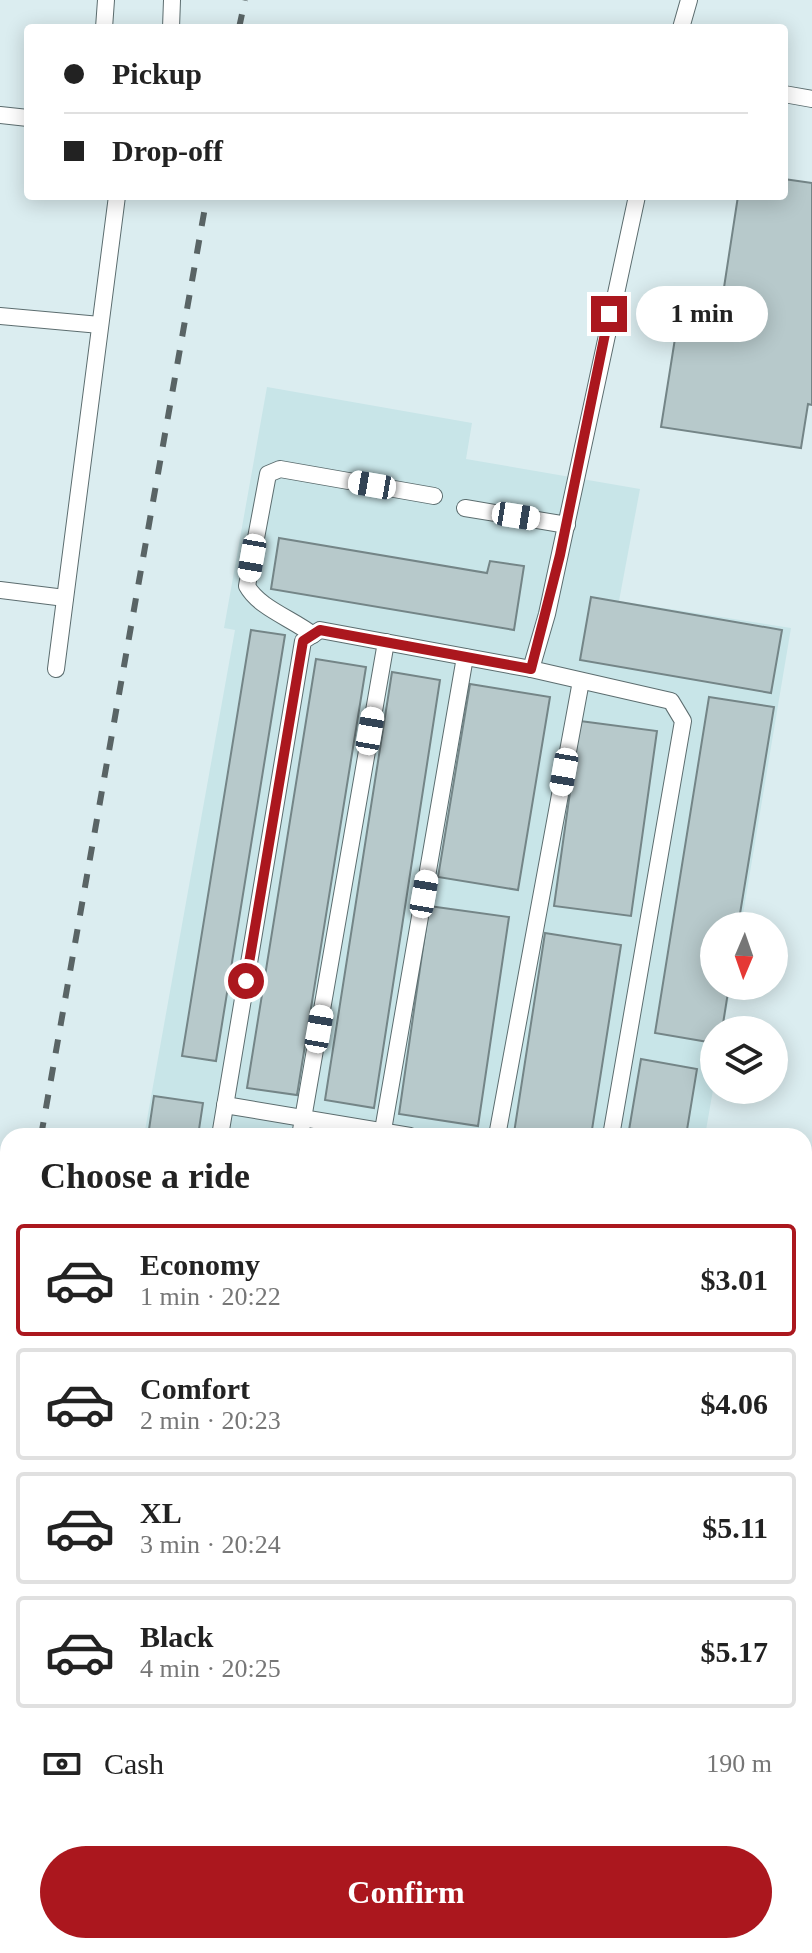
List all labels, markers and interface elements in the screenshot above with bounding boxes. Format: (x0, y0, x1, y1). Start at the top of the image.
text: Pickup (112, 57, 202, 90)
text: Drop-off (112, 134, 223, 167)
callout: 1 min (637, 286, 769, 342)
route end (591, 296, 627, 332)
text: 1 min (671, 299, 733, 328)
car (346, 469, 398, 501)
car (490, 500, 542, 532)
car (236, 532, 268, 584)
car (354, 705, 386, 757)
car (548, 746, 580, 798)
car (408, 868, 440, 920)
north arrow (700, 912, 788, 1000)
map controls (700, 912, 788, 1104)
route start (228, 963, 264, 999)
car (303, 1003, 335, 1055)
button: layers (700, 1016, 788, 1104)
text: Choose a ride (40, 1156, 250, 1196)
icon: car (44, 1244, 116, 1316)
text: Economy (140, 1248, 260, 1281)
text: $3.01 (701, 1263, 768, 1296)
text: 1 min · 20:22 (140, 1282, 281, 1311)
icon: car (44, 1368, 116, 1440)
text: Comfort (140, 1372, 250, 1405)
text: $4.06 (701, 1387, 768, 1420)
text: 2 min · 20:23 (140, 1406, 281, 1435)
icon: car (44, 1492, 116, 1564)
text: XL (140, 1496, 182, 1529)
text: $5.11 (702, 1511, 768, 1544)
text: 3 min · 20:24 (140, 1530, 281, 1559)
icon: car (44, 1616, 116, 1688)
text: Black (140, 1620, 213, 1653)
text: $5.17 (701, 1635, 768, 1668)
text: 4 min · 20:25 (140, 1654, 281, 1683)
icon: cash (40, 1742, 84, 1786)
text: Cash (104, 1747, 164, 1780)
text: 190 m (706, 1749, 772, 1778)
button: Confirm (40, 1846, 772, 1938)

